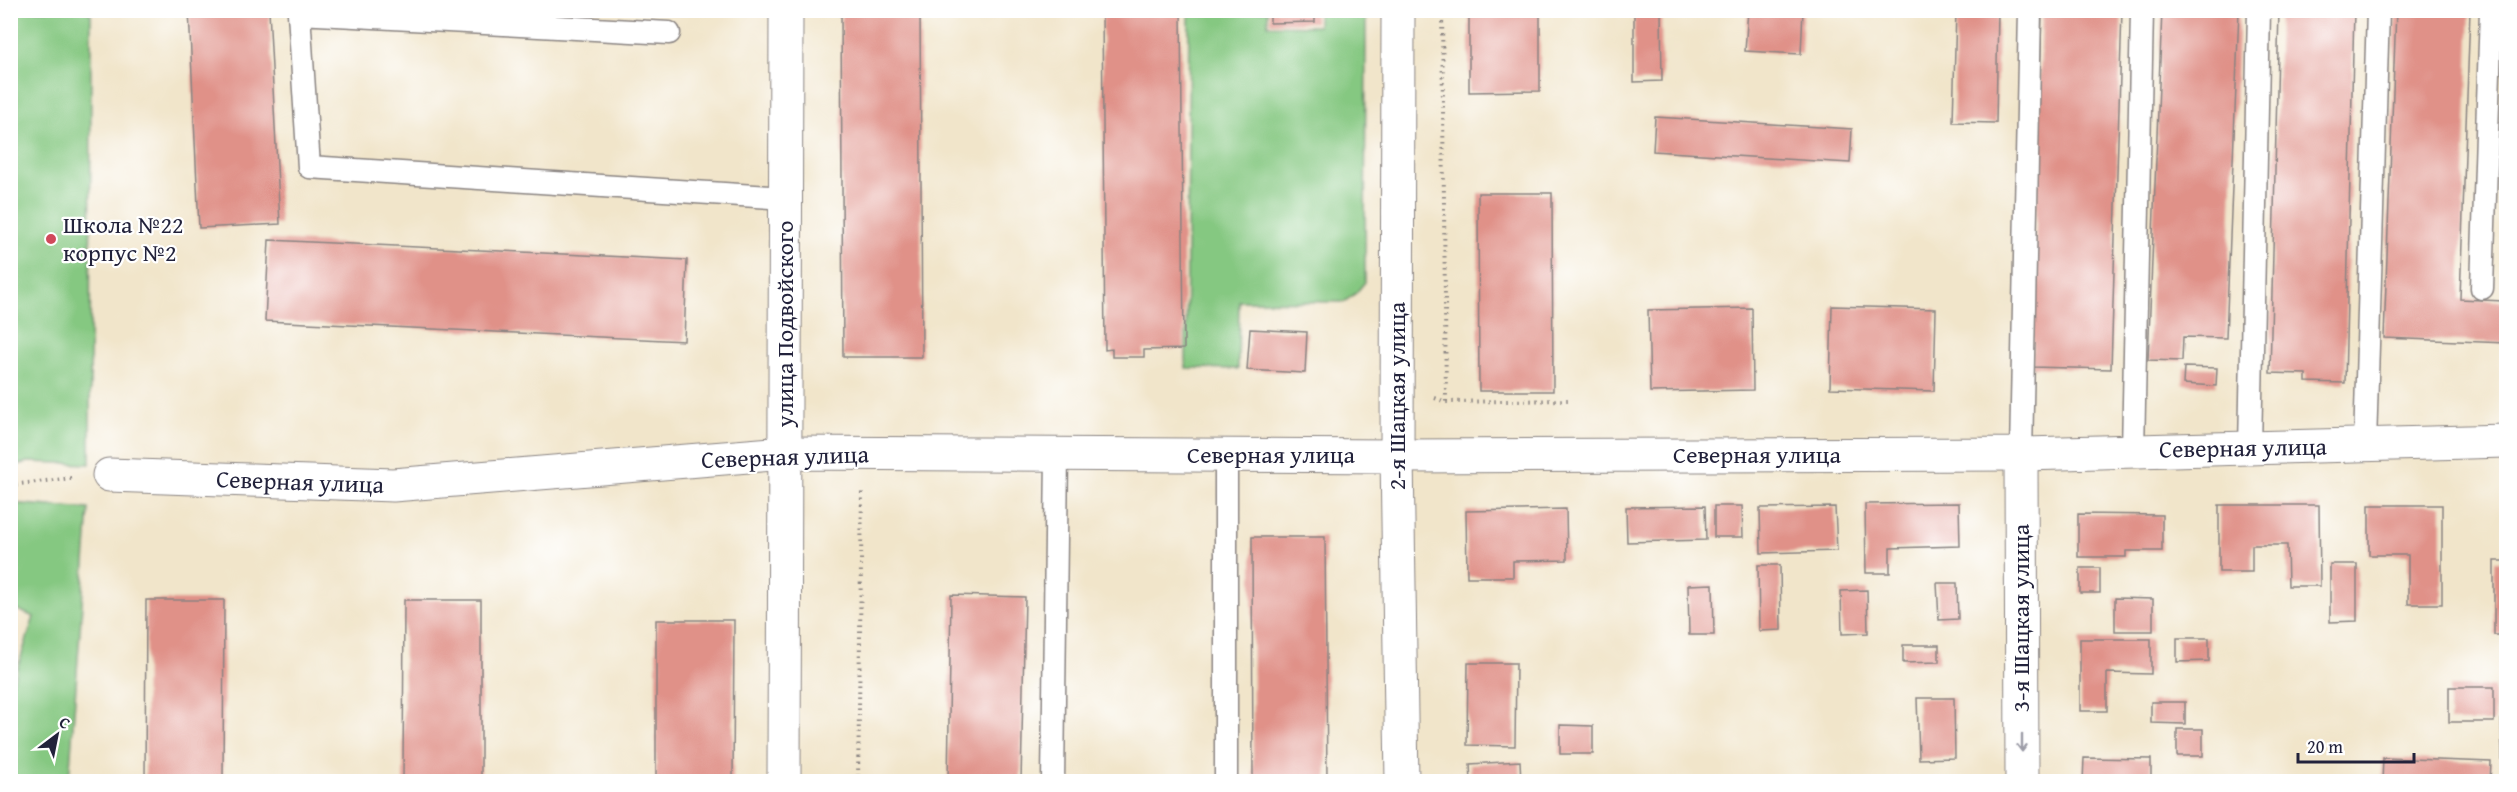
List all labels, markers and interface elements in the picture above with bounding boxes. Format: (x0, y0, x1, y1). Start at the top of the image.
place label: Школа №22 корпус №2 (63, 207, 184, 270)
street label: улица Подвойского (767, 221, 802, 428)
marker: Школа №22 корпус №2 (44, 232, 58, 246)
street label: 2-я Шацкая улица (1379, 301, 1414, 490)
street label: Северная улица (2159, 429, 2328, 466)
street label: Северная улица (701, 436, 870, 477)
street label: Северная улица (1187, 437, 1355, 472)
street label: Северная улица (1673, 437, 1841, 472)
street label: Северная улица (216, 461, 385, 502)
street label: 3-я Шацкая улица (2003, 523, 2038, 712)
north arrow (27, 705, 87, 765)
text: С (55, 710, 75, 735)
scale bar (2298, 726, 2414, 764)
one-way arrow (2016, 733, 2028, 753)
text: 20 m (2307, 733, 2343, 760)

